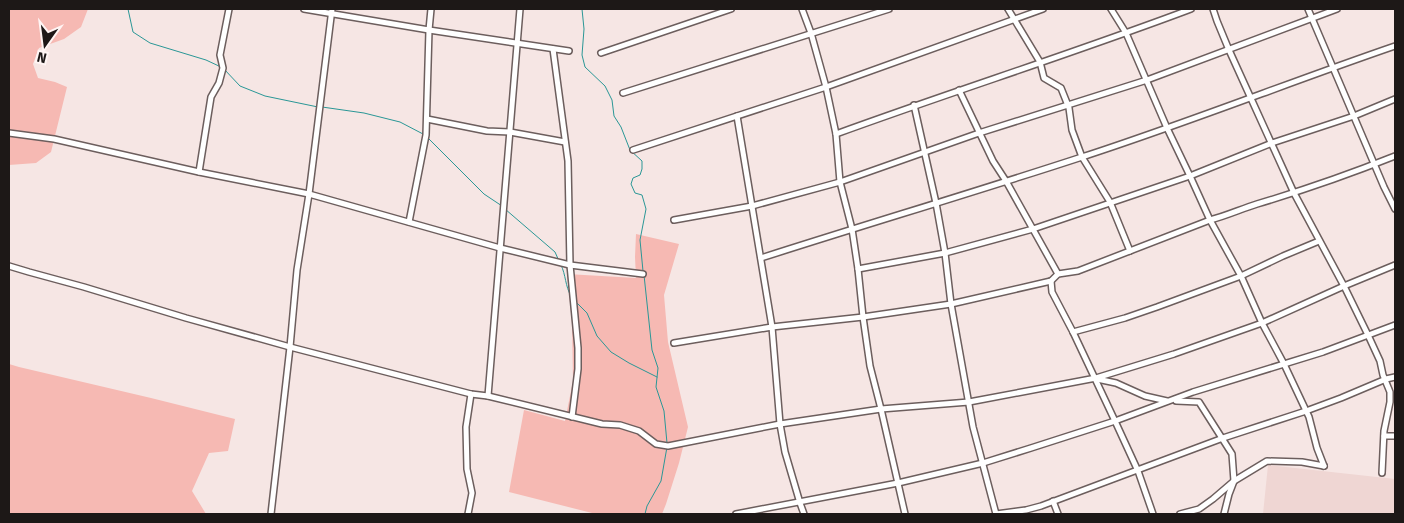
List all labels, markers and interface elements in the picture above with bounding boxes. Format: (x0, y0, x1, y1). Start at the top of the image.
north arrow (20, 20, 70, 70)
text: N (35, 48, 49, 67)

